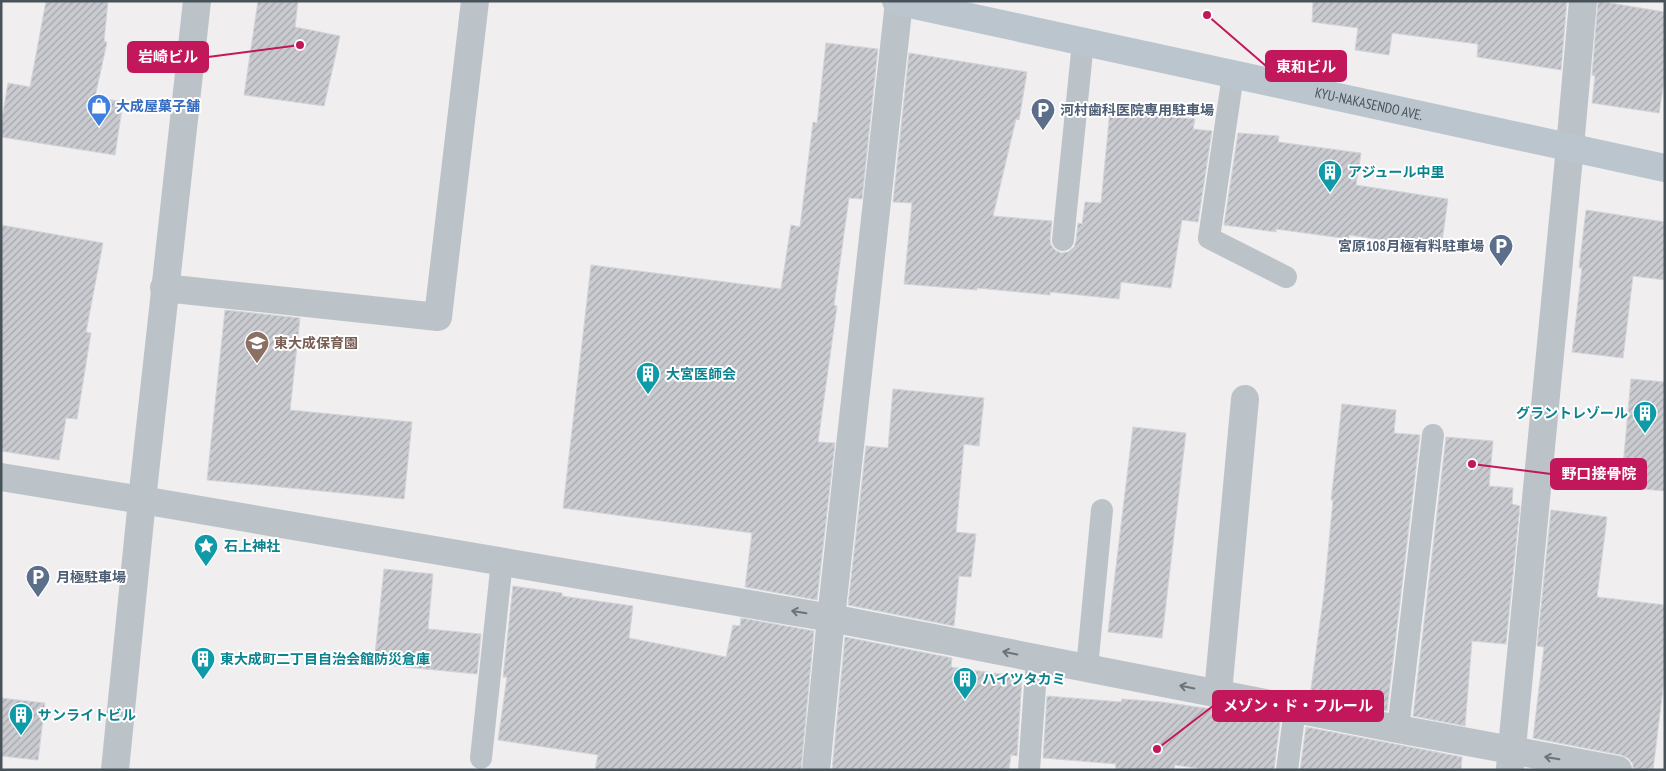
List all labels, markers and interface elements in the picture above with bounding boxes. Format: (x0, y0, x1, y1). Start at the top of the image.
callout: 岩崎ビル (128, 42, 208, 72)
text: 岩崎ビル (138, 47, 198, 66)
callout: 東和ビル (1266, 51, 1346, 81)
text: 東和ビル (1276, 57, 1336, 76)
street label: KYU-NAKASENDO AVE. (1313, 83, 1425, 124)
shop icon: 大成屋菓子舗 (86, 93, 112, 127)
place label: 大成屋菓子舗 (116, 97, 200, 115)
parking icon: 河村歯科医院専用駐車場 (1030, 97, 1056, 131)
place label: 河村歯科医院専用駐車場 (1060, 101, 1214, 119)
building icon: アジュール中里 (1317, 159, 1343, 193)
place label: アジュール中里 (1348, 163, 1444, 181)
parking icon: 宮原108月極有料駐車場 (1488, 233, 1514, 267)
place label: 宮原108月極有料駐車場 (1338, 237, 1484, 255)
school or university icon: 東大成保育園 (244, 330, 270, 364)
place label: 東大成保育園 (274, 334, 358, 352)
building icon: 大宮医師会 (635, 361, 661, 395)
place label: 大宮医師会 (666, 365, 736, 383)
building icon: グラントレゾール (1632, 400, 1658, 434)
place label: グラントレゾール (1516, 404, 1628, 422)
callout: 野口接骨院 (1551, 459, 1646, 489)
text: 野口接骨院 (1561, 464, 1637, 483)
place icon: 石上神社 (193, 533, 219, 567)
place label: 石上神社 (224, 537, 280, 555)
parking icon: 月極駐車場 (25, 564, 51, 598)
place label: 月極駐車場 (56, 568, 126, 586)
one-way arrow (791, 607, 807, 617)
building icon: 東大成町二丁目自治会館防災倉庫 (190, 646, 216, 680)
one-way arrow (1003, 648, 1019, 657)
place label: 東大成町二丁目自治会館防災倉庫 (220, 650, 430, 668)
building icon: ハイツタカミ (952, 666, 978, 700)
place label: ハイツタカミ (982, 670, 1066, 688)
one-way arrow (1179, 682, 1195, 692)
callout: メゾン・ド・フルール (1213, 691, 1383, 721)
text: メゾン・ド・フルール (1223, 696, 1373, 715)
building icon: サンライトビル (8, 702, 34, 736)
place label: サンライトビル (38, 706, 136, 724)
one-way arrow (1545, 753, 1561, 763)

